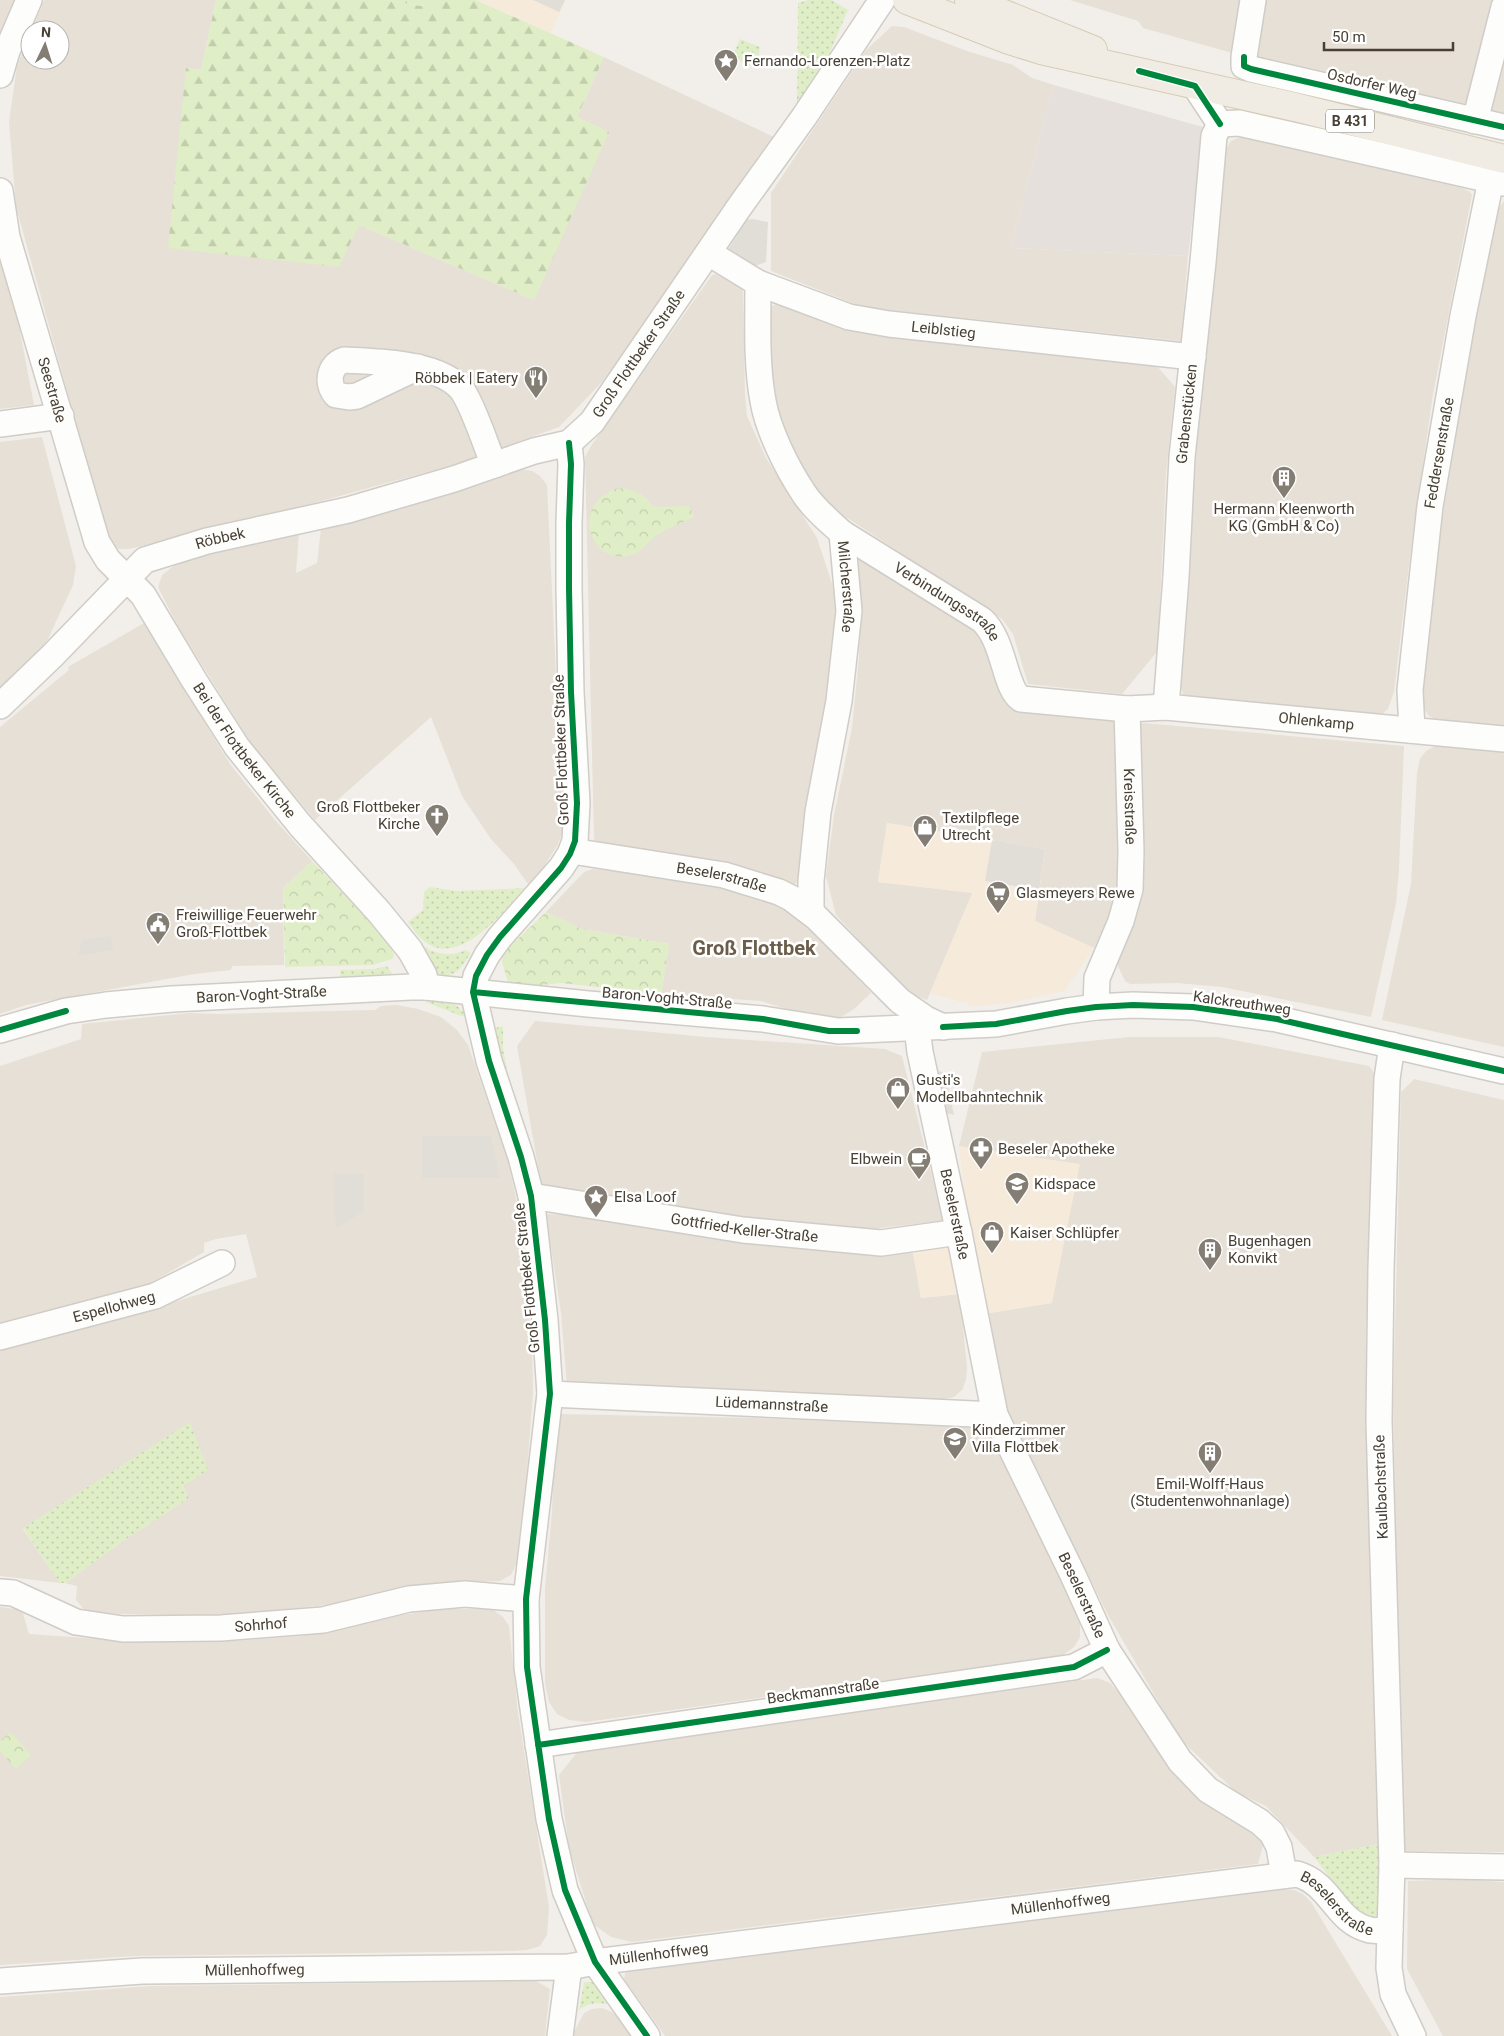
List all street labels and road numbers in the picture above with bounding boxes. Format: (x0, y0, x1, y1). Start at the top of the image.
street label: Osdorfer Weg (1325, 65, 1419, 103)
road number: B 431 (1326, 110, 1374, 132)
street label: Groß Flottbeker Straße (589, 286, 689, 421)
street label: Leiblstieg (910, 317, 977, 342)
street label: Seestraße (34, 355, 70, 425)
street label: Grabenstücken (1173, 363, 1201, 464)
street label: Feddersenstraße (1421, 396, 1458, 510)
street label: Röbbek (193, 524, 247, 553)
street label: Milcherstraße (834, 540, 858, 634)
street label: Verbindungsstraße (891, 558, 1004, 644)
street label: Groß Flottbeker Straße (549, 674, 573, 826)
street label: Bei der Flottbeker Kirche (189, 679, 300, 822)
street label: Ohlenkamp (1278, 709, 1355, 734)
street label: Kreisstraße (1120, 768, 1140, 845)
street label: Beselerstraße (675, 859, 769, 897)
street label: Baron-Voght-Straße (196, 982, 327, 1007)
street label: Baron-Voght-Straße (601, 983, 733, 1013)
street label: Kalckreuthweg (1192, 987, 1292, 1019)
street label: Beselerstraße (936, 1167, 973, 1261)
street label: Groß Flottbeker Straße (510, 1202, 544, 1354)
street label: Gottfried-Keller-Straße (669, 1210, 819, 1246)
street label: Espellohweg (71, 1287, 157, 1326)
street label: Lüdemannstraße (715, 1393, 829, 1416)
street label: Kaulbachstraße (1370, 1434, 1392, 1540)
street label: Beselerstraße (1054, 1549, 1109, 1641)
street label: Sohrhof (234, 1614, 289, 1636)
street label: Beckmannstraße (766, 1674, 880, 1708)
street label: Beselerstraße (1298, 1867, 1375, 1939)
street label: Müllenhoffweg (1010, 1889, 1111, 1919)
street label: Müllenhoffweg (608, 1939, 709, 1969)
street label: Müllenhoffweg (205, 1960, 305, 1979)

